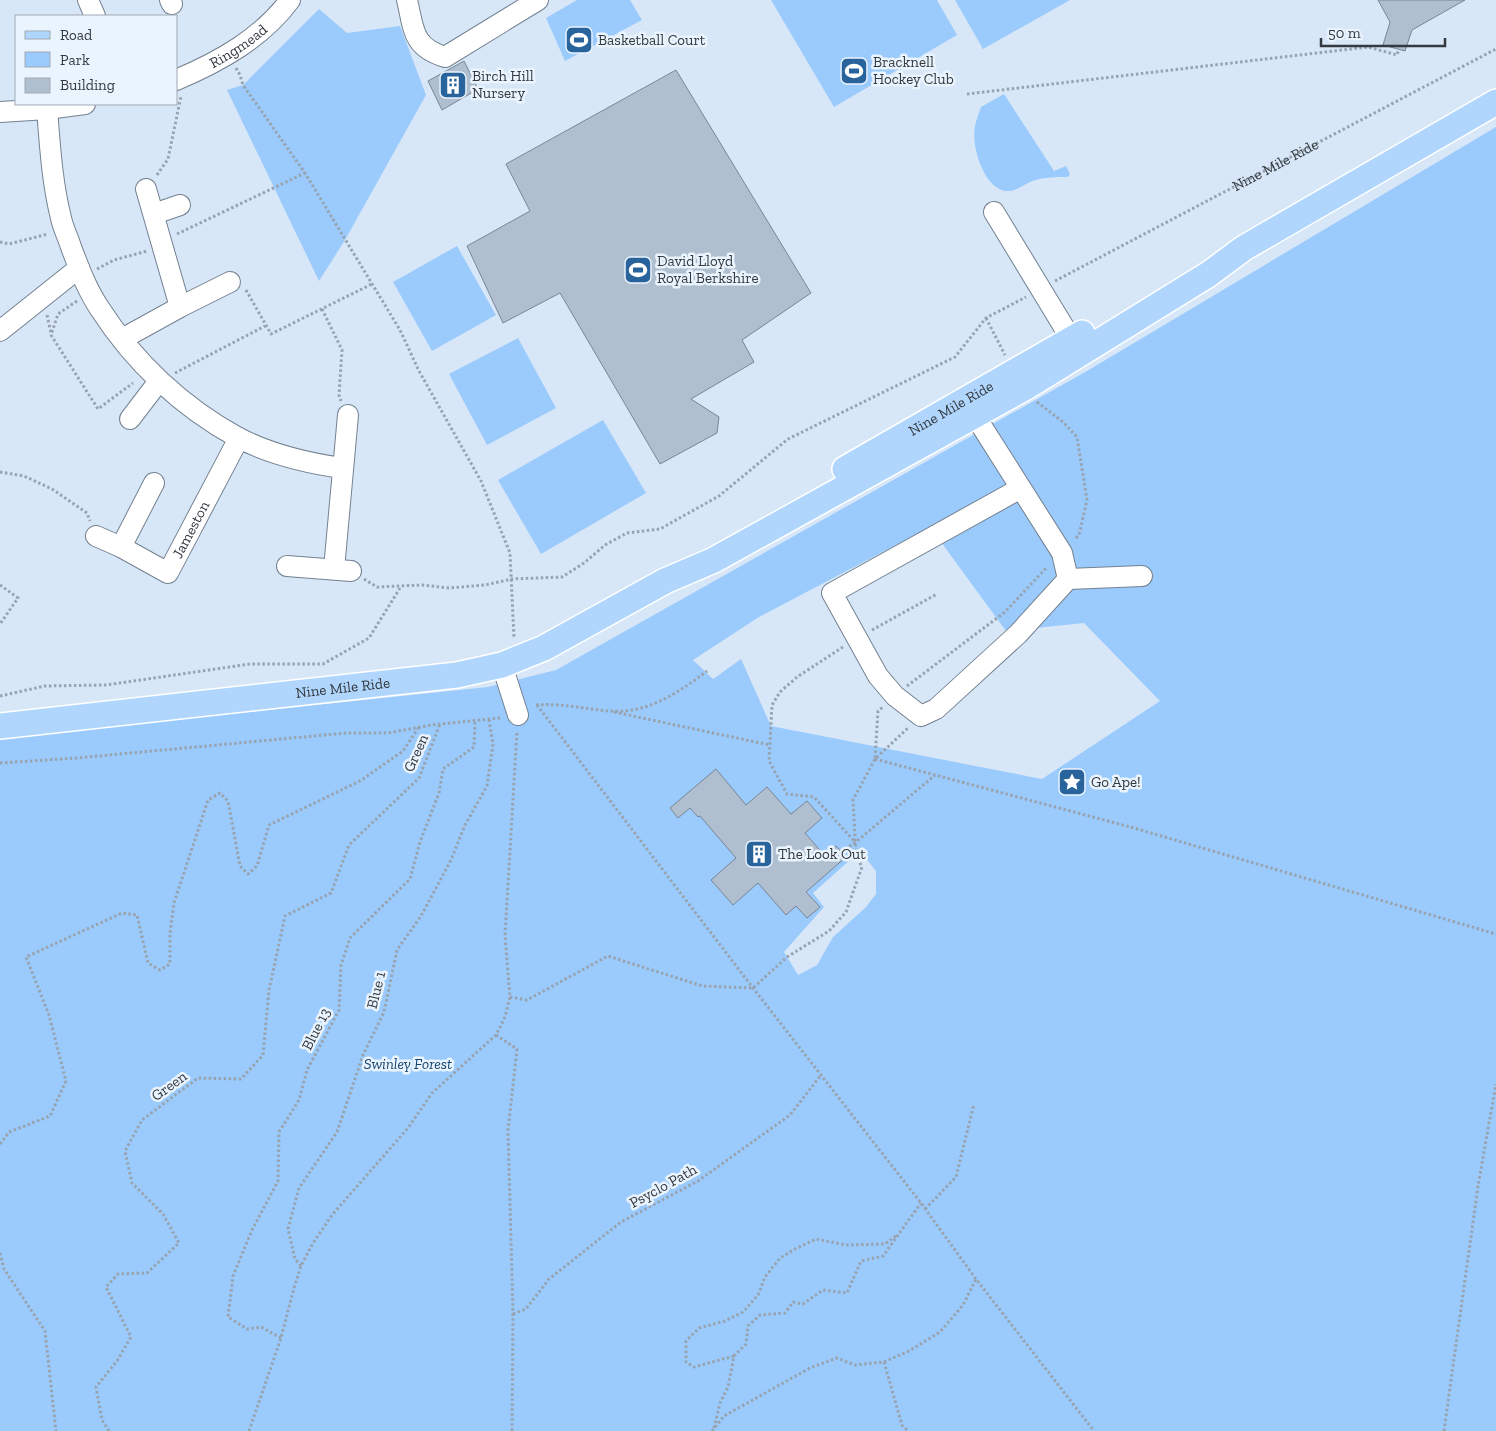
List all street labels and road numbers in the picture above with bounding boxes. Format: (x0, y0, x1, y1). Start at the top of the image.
street label: Ringmead (206, 20, 271, 72)
street label: Nine Mile Ride (1229, 135, 1322, 195)
street label: Nine Mile Ride (905, 377, 996, 440)
street label: Jameston (168, 498, 213, 561)
street label: Nine Mile Ride (295, 674, 391, 702)
street label: Green (400, 731, 432, 775)
street label: Blue 1 (363, 969, 389, 1010)
street label: Blue 13 (298, 1005, 334, 1053)
street label: Green (148, 1067, 191, 1105)
street label: Psyclo Path (626, 1160, 700, 1212)

